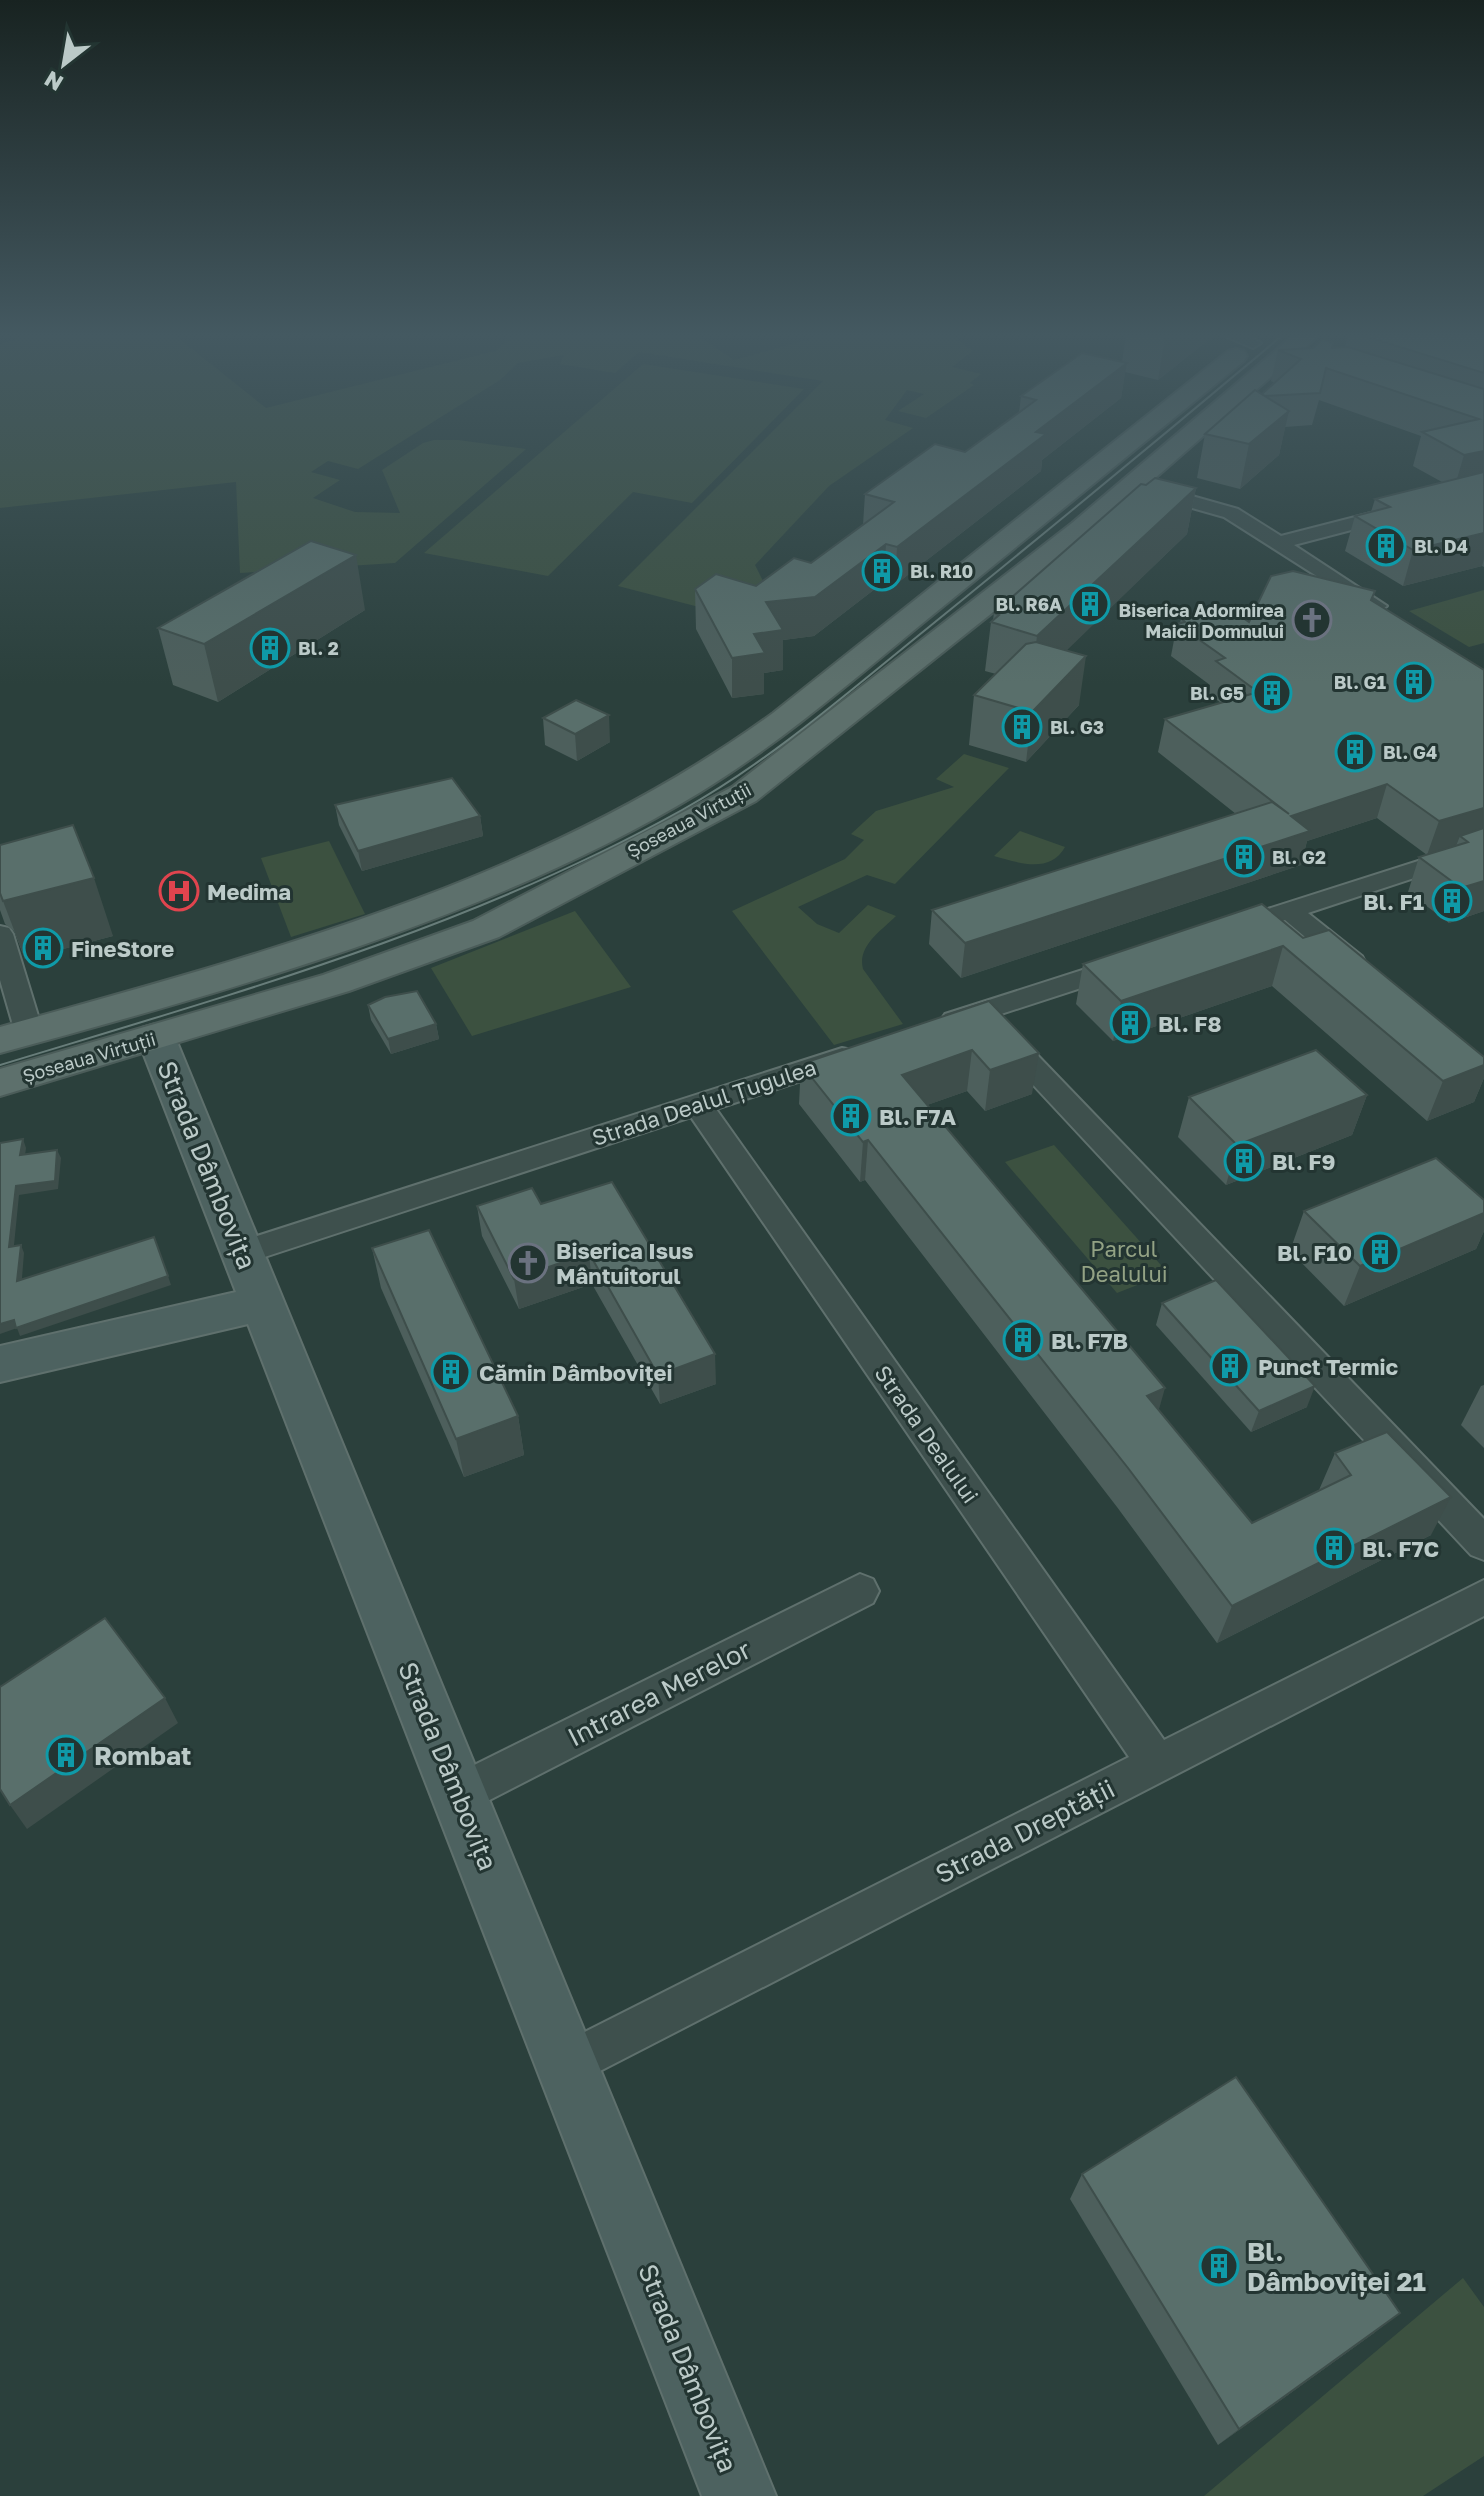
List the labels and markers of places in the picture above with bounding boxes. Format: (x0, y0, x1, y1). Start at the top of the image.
building icon: Bl. D4 (1365, 525, 1407, 567)
place label: Bl. D4 (1414, 535, 1468, 557)
building icon: Bl. R10 (861, 550, 903, 592)
place label: Bl. R10 (910, 560, 973, 582)
building icon: Bl. R6A (1069, 583, 1111, 625)
place label: Bl. R6A (996, 593, 1062, 615)
place label: Biserica Adormirea Maicii Domnului (1118, 599, 1284, 642)
church icon: Biserica Adormirea Maicii Domnului (1291, 599, 1333, 641)
building icon: Bl. 2 (249, 627, 291, 669)
place label: Bl. 2 (298, 637, 339, 659)
building icon: Bl. G1 (1393, 661, 1435, 703)
place label: Bl. G1 (1334, 671, 1386, 693)
building icon: Bl. G5 (1251, 672, 1293, 714)
place label: Bl. G5 (1190, 682, 1244, 704)
building icon: Bl. G3 (1001, 706, 1043, 748)
place label: Bl. G3 (1050, 716, 1104, 738)
building icon: Bl. G4 (1334, 731, 1376, 773)
place label: Bl. G4 (1383, 741, 1437, 763)
building icon: Bl. G2 (1223, 836, 1265, 878)
place label: Bl. G2 (1272, 846, 1326, 868)
hospital icon: Medima (158, 870, 200, 912)
place label: Medima (207, 878, 291, 905)
building icon: Bl. F1 (1431, 880, 1473, 922)
place label: Bl. F1 (1363, 888, 1424, 915)
building icon: FineStore (22, 927, 64, 969)
place label: FineStore (71, 935, 174, 962)
building icon: Bl. F8 (1109, 1002, 1151, 1044)
place label: Bl. F8 (1158, 1010, 1222, 1037)
building icon: Bl. F7A (830, 1095, 872, 1137)
place label: Bl. F7A (879, 1103, 956, 1130)
building icon: Bl. F9 (1223, 1140, 1265, 1182)
place label: Bl. F9 (1272, 1148, 1335, 1175)
building icon: Bl. F10 (1359, 1231, 1401, 1273)
place label: Biserica Isus Mântuitorul (556, 1237, 694, 1289)
place label: Bl. F10 (1277, 1239, 1352, 1266)
church icon: Biserica Isus Mântuitorul (507, 1242, 549, 1284)
building icon: Bl. F7B (1002, 1319, 1044, 1361)
place label: Bl. F7B (1051, 1327, 1128, 1354)
building icon: Punct Termic (1209, 1345, 1251, 1387)
building icon: Cămin Dâmboviței (430, 1351, 472, 1393)
place label: Punct Termic (1258, 1353, 1398, 1380)
place label: Cămin Dâmboviței (479, 1359, 673, 1386)
building icon: Bl. F7C (1313, 1527, 1355, 1569)
place label: Bl. F7C (1362, 1535, 1439, 1562)
building icon: Rombat (45, 1734, 87, 1776)
place label: Rombat (94, 1740, 192, 1771)
place label: Bl. Dâmboviței 21 (1247, 2236, 1426, 2297)
building icon: Bl. Dâmboviței 21 (1198, 2245, 1240, 2287)

